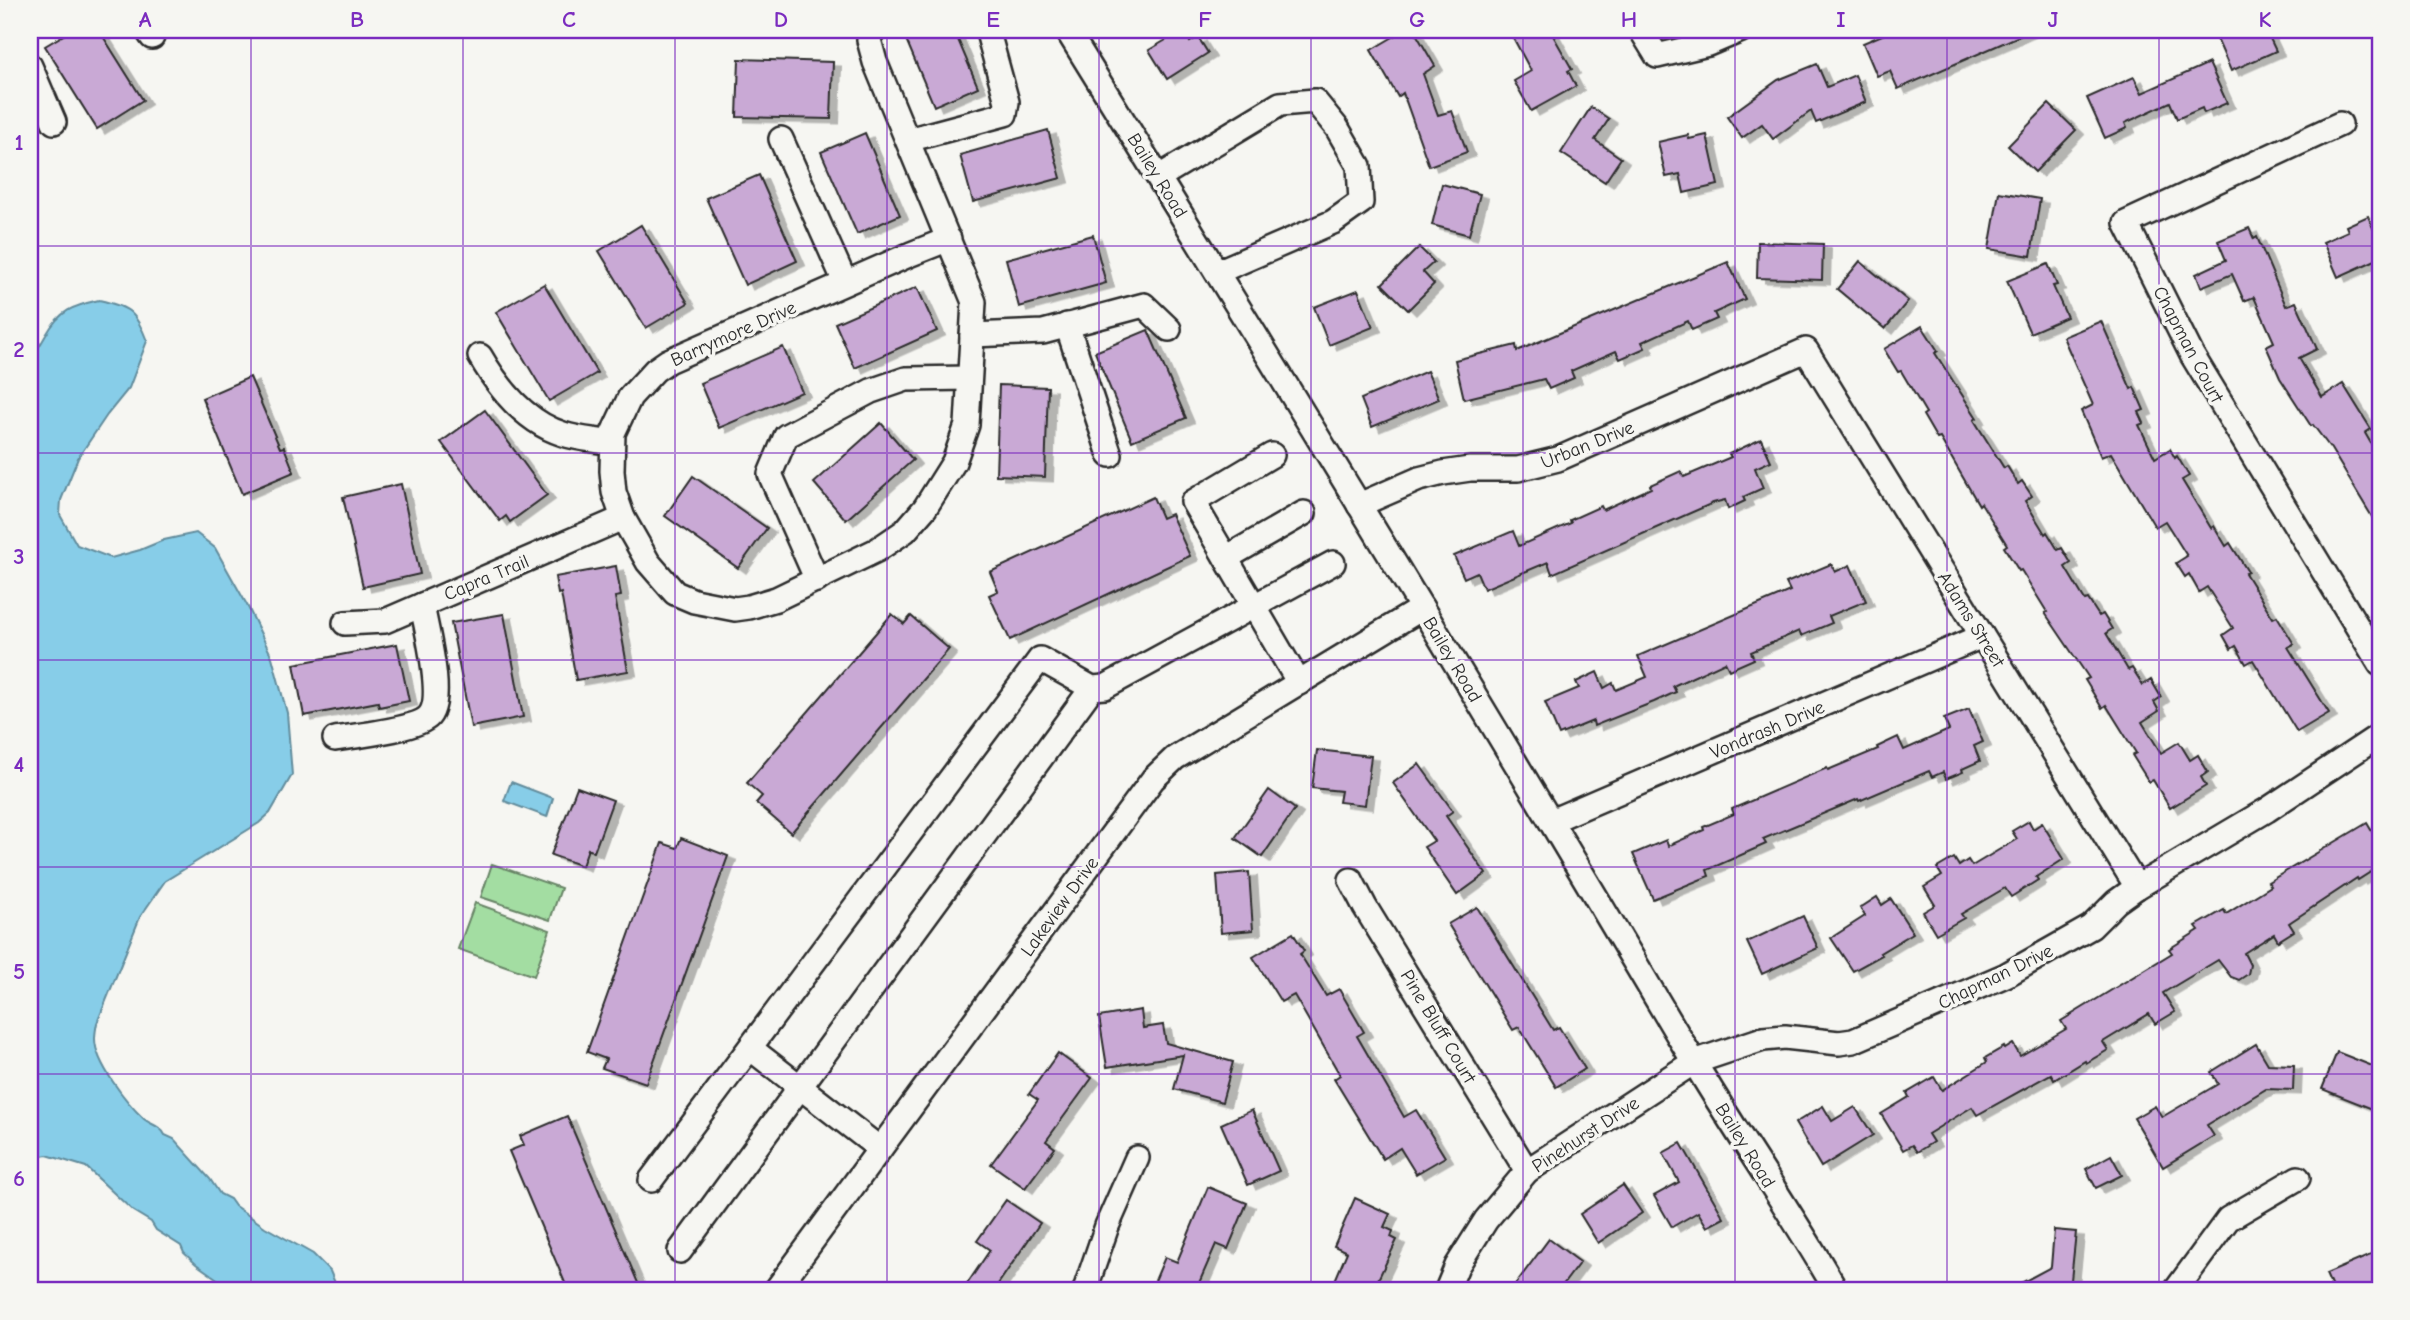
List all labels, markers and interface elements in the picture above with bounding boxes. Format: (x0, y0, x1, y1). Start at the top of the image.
text: A (139, 6, 152, 33)
text: B (350, 6, 364, 33)
text: C (562, 6, 576, 33)
text: D (774, 6, 788, 33)
text: E (986, 6, 1000, 33)
text: F (1198, 6, 1212, 33)
text: G (1409, 6, 1425, 33)
text: H (1621, 6, 1637, 33)
text: I (1836, 6, 1846, 33)
text: J (2048, 6, 2059, 33)
text: K (2259, 6, 2272, 33)
text: 1 (14, 129, 24, 156)
street label: Bailey Road (1123, 129, 1192, 222)
street label: Chapman Court (2148, 283, 2228, 407)
street label: Barrymore Drive (667, 296, 799, 371)
text: 2 (13, 336, 25, 363)
street label: Urban Drive (1538, 416, 1637, 474)
text: 3 (13, 543, 25, 570)
street label: Capra Trail (441, 550, 532, 606)
street label: Adams Street (1933, 568, 2010, 672)
street label: Bailey Road (1418, 613, 1486, 706)
street label: Vondrash Drive (1707, 696, 1828, 764)
text: 4 (14, 751, 25, 778)
street label: Lakeview Drive (1016, 853, 1103, 961)
street label: Chapman Drive (1934, 940, 2056, 1014)
text: 5 (13, 958, 25, 985)
street label: Pine Bluff Court (1396, 966, 1481, 1088)
street label: Pinehurst Drive (1528, 1092, 1643, 1178)
street label: Bailey Road (1711, 1099, 1780, 1192)
text: 6 (13, 1165, 25, 1192)

